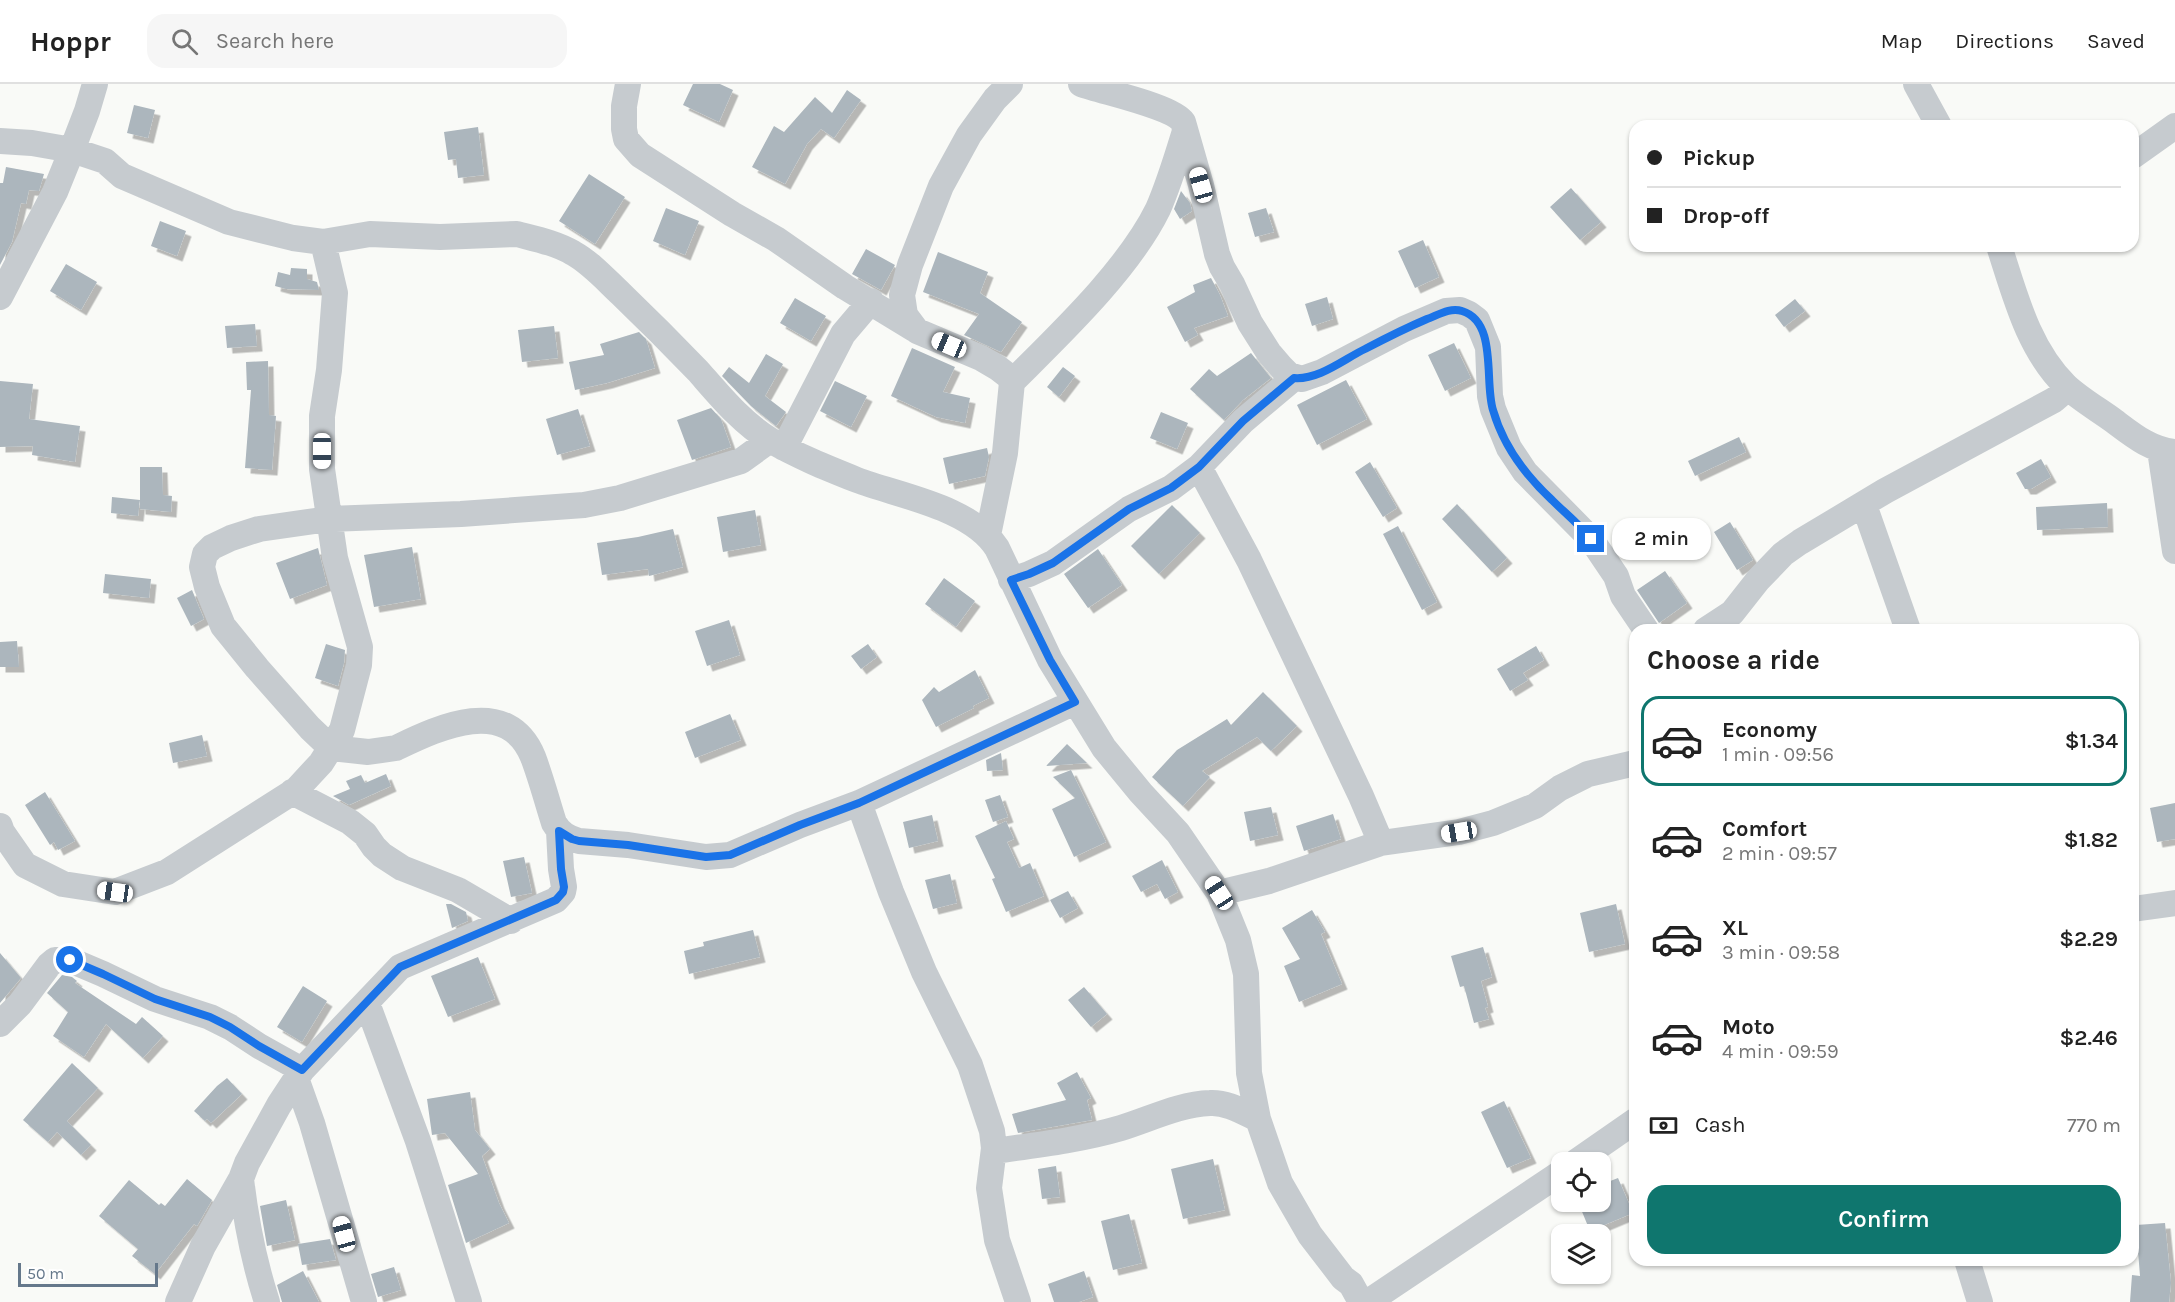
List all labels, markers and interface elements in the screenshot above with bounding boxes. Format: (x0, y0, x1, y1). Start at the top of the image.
search box (147, 14, 567, 68)
text: Hoppr (30, 25, 111, 58)
icon: search (168, 25, 201, 58)
text: Search here (216, 28, 334, 54)
text: Map (1881, 29, 1922, 53)
text: Directions (1955, 29, 2054, 53)
text: Saved (2087, 29, 2145, 53)
text: Pickup (1683, 145, 1755, 171)
car (1187, 165, 1215, 205)
text: Drop-off (1683, 203, 1769, 229)
car (929, 330, 969, 360)
car (313, 433, 331, 469)
callout: 2 min (1612, 518, 1711, 560)
route end (1577, 525, 1604, 552)
text: 2 min (1634, 527, 1689, 550)
text: Choose a ride (1647, 644, 1820, 676)
icon: car (1650, 714, 1704, 768)
text: Economy (1722, 717, 1817, 743)
text: $1.34 (2065, 728, 2118, 754)
text: 1 min · 09:56 (1722, 743, 1834, 766)
icon: car (1650, 813, 1704, 867)
text: Comfort (1722, 816, 1807, 842)
car (1440, 820, 1478, 844)
text: $1.82 (2064, 827, 2118, 853)
text: 2 min · 09:57 (1722, 842, 1837, 865)
car (1202, 873, 1236, 913)
car (96, 881, 134, 903)
icon: car (1650, 912, 1704, 966)
text: XL (1722, 915, 1748, 941)
text: $2.29 (2059, 926, 2118, 952)
text: 3 min · 09:58 (1722, 941, 1840, 964)
route start (56, 946, 83, 973)
icon: car (1650, 1011, 1704, 1065)
text: Moto (1722, 1014, 1775, 1040)
text: $2.46 (2060, 1025, 2118, 1051)
text: 4 min · 09:59 (1722, 1040, 1839, 1063)
icon: cash (1647, 1109, 1680, 1142)
text: Cash (1695, 1112, 1745, 1138)
text: 770 m (2067, 1114, 2121, 1137)
map controls (1551, 1152, 1611, 1284)
button: locate (1551, 1152, 1611, 1212)
button: Confirm (1647, 1185, 2121, 1254)
car (331, 1214, 357, 1254)
button: layers (1551, 1224, 1611, 1284)
scale bar (18, 1260, 158, 1288)
text: 50 m (27, 1264, 64, 1283)

